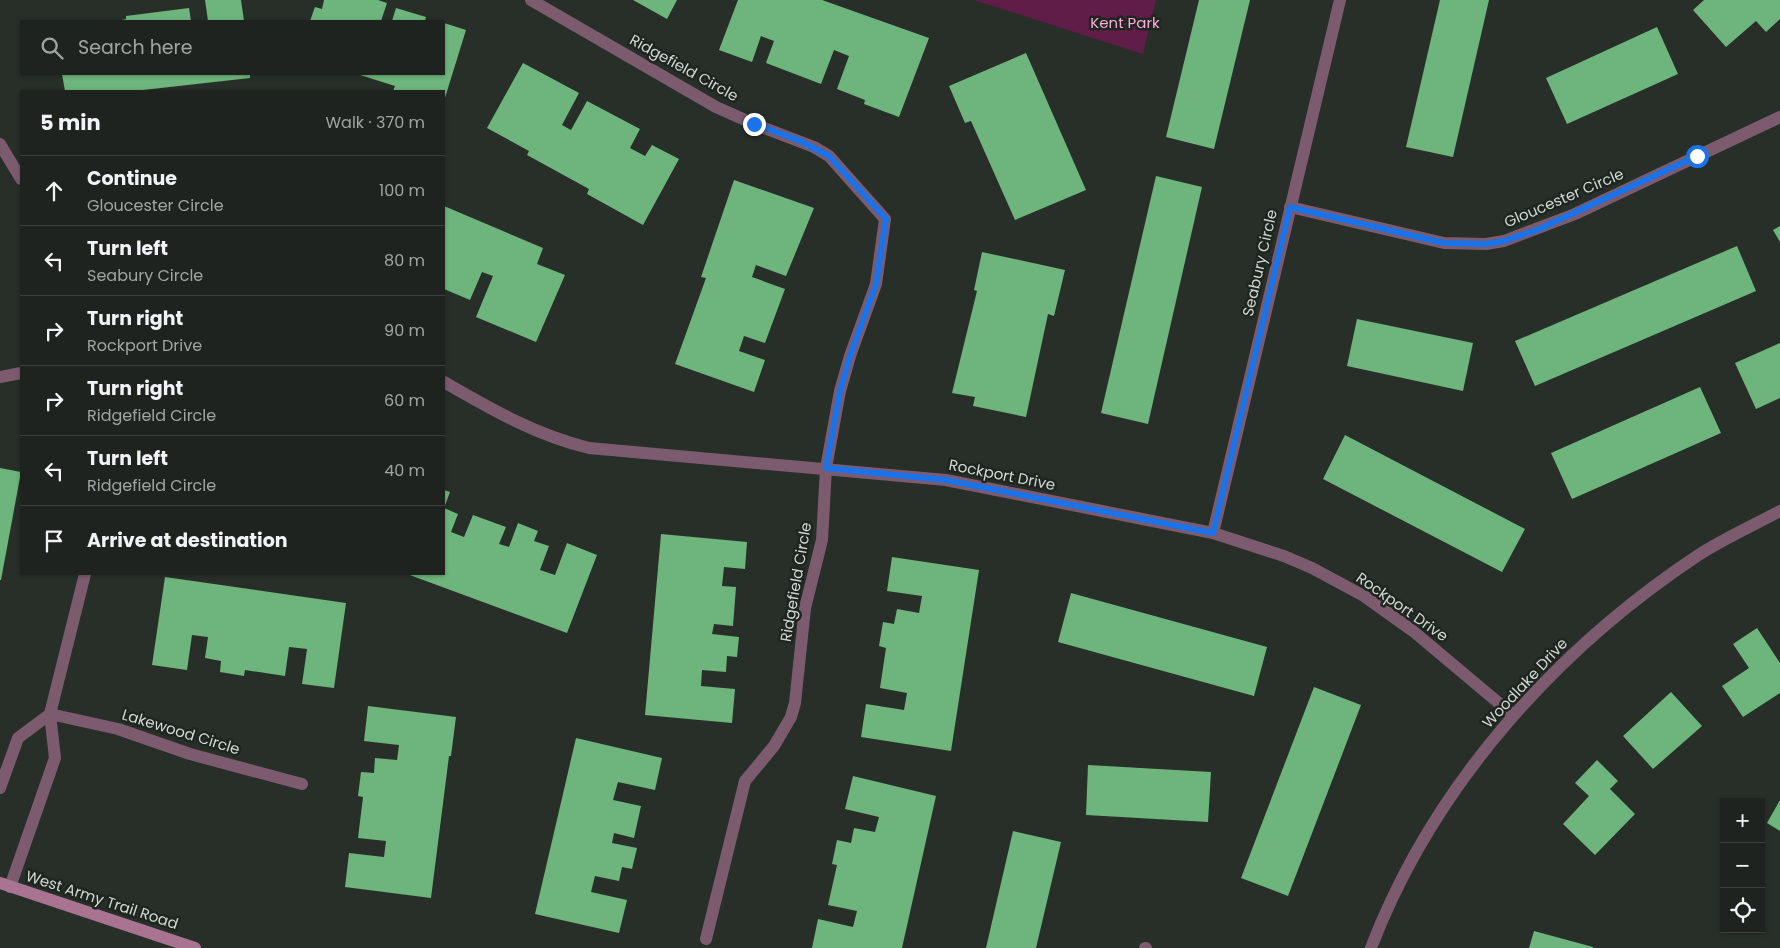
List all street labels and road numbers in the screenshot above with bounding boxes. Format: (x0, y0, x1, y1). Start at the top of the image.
street label: Ridgefield Circle (626, 29, 742, 106)
street label: Gloucester Circle (1501, 163, 1627, 232)
street label: Seabury Circle (1237, 207, 1282, 318)
street label: Rockport Drive (947, 454, 1057, 495)
street label: Ridgefield Circle (775, 520, 816, 643)
street label: Rockport Drive (1352, 567, 1453, 646)
street label: Woodlake Drive (1477, 633, 1572, 732)
street label: Lakewood Circle (120, 704, 243, 759)
street label: West Army Trail Road (23, 865, 181, 934)

